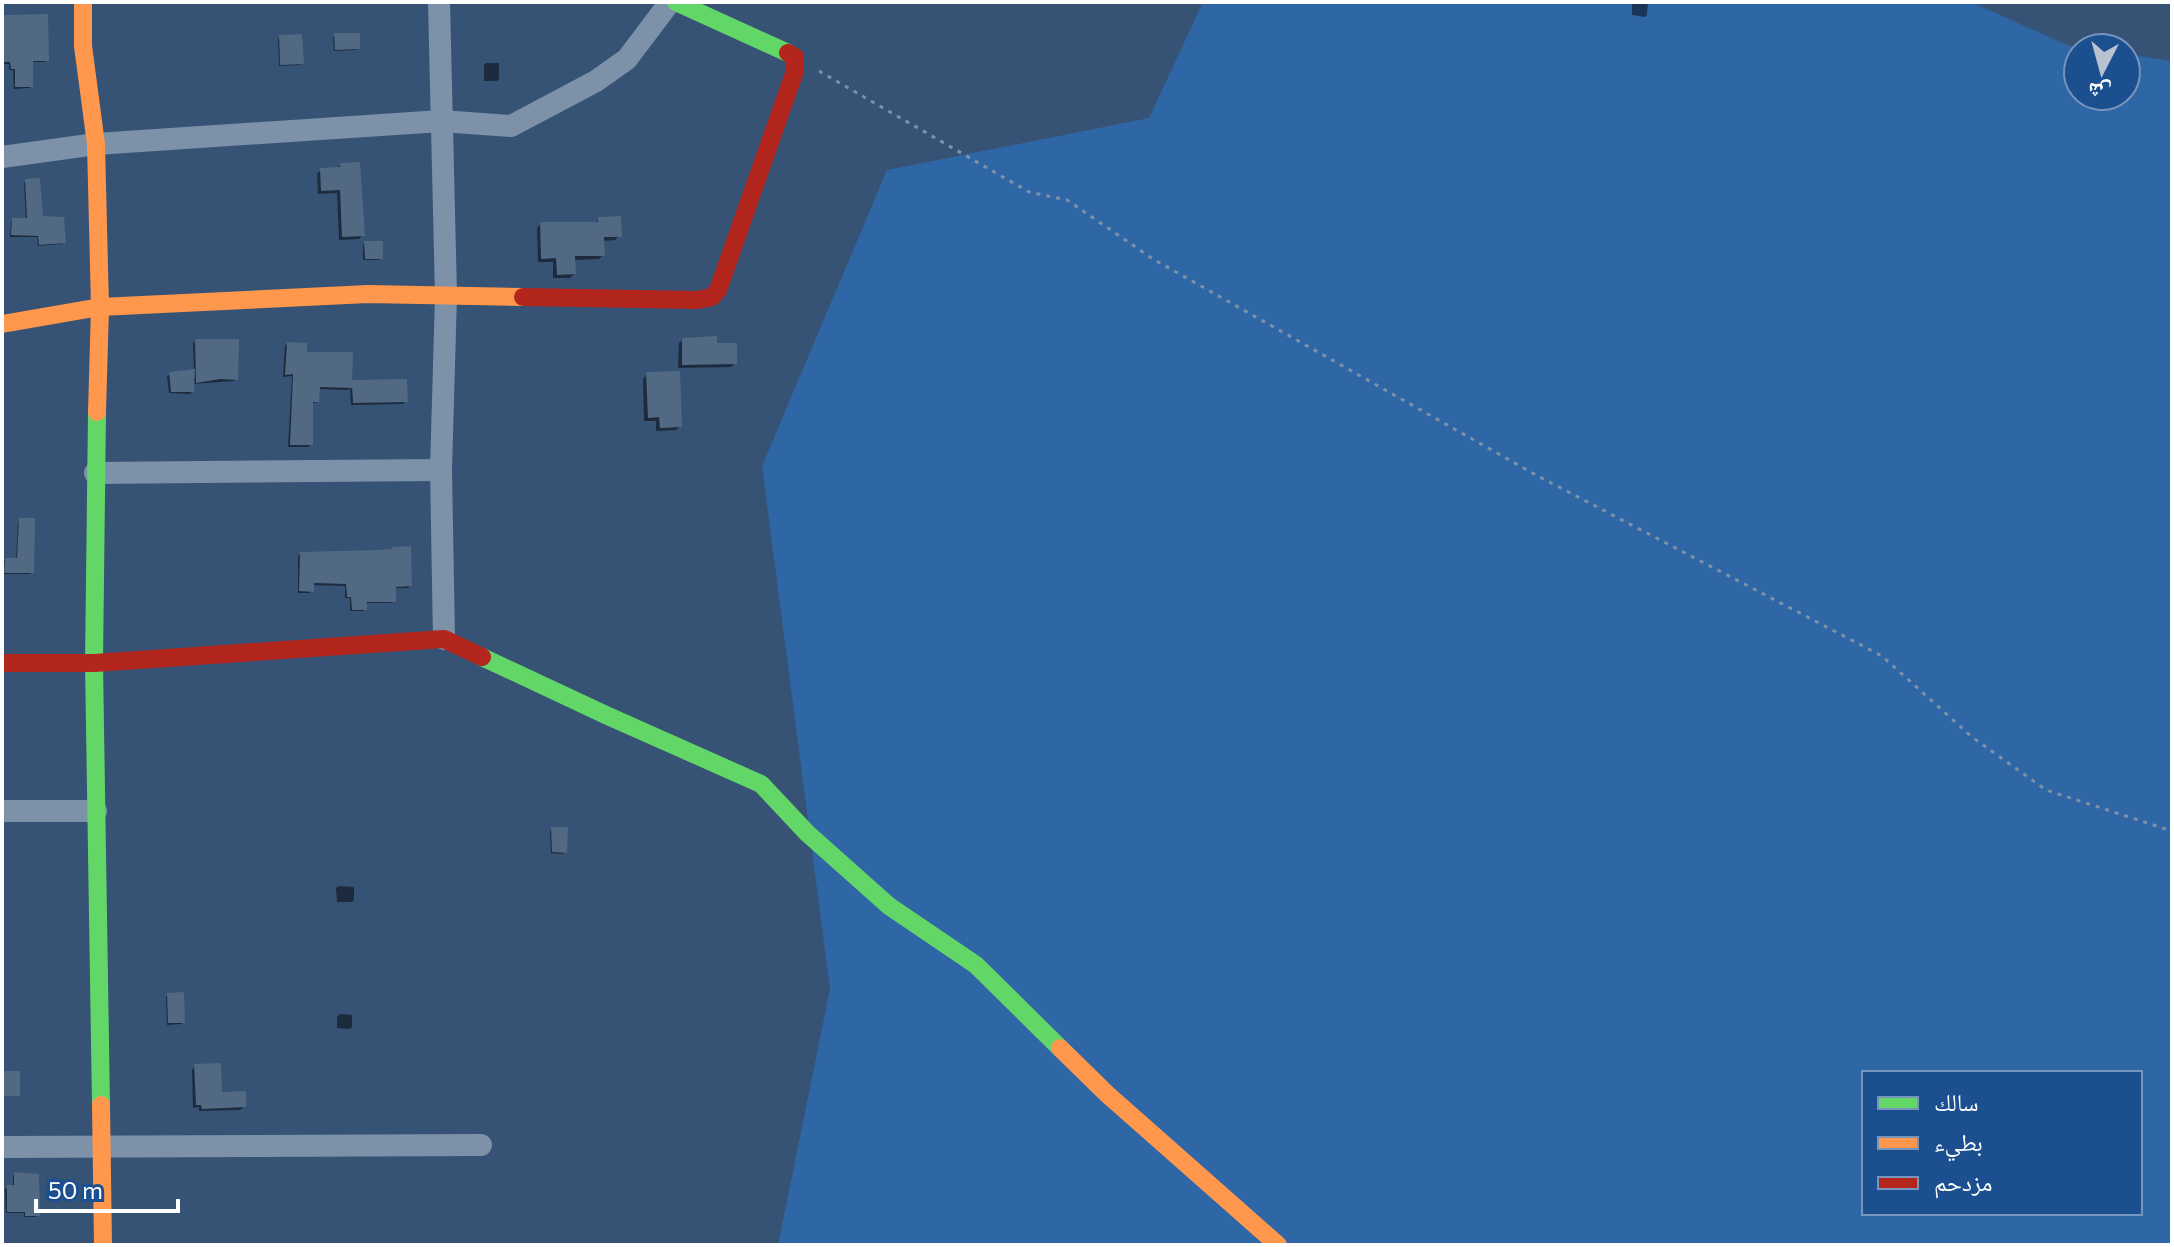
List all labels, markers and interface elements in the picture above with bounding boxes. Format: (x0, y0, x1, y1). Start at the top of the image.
north arrow (2062, 32, 2142, 112)
text: ش (2087, 77, 2113, 107)
legend (1862, 1071, 2142, 1215)
text: سالك (1934, 1087, 1979, 1116)
text: بطيء (1934, 1127, 1983, 1162)
scale bar (36, 1163, 178, 1213)
text: مزدحم (1934, 1167, 1993, 1199)
text: 50 m (48, 1175, 103, 1204)

